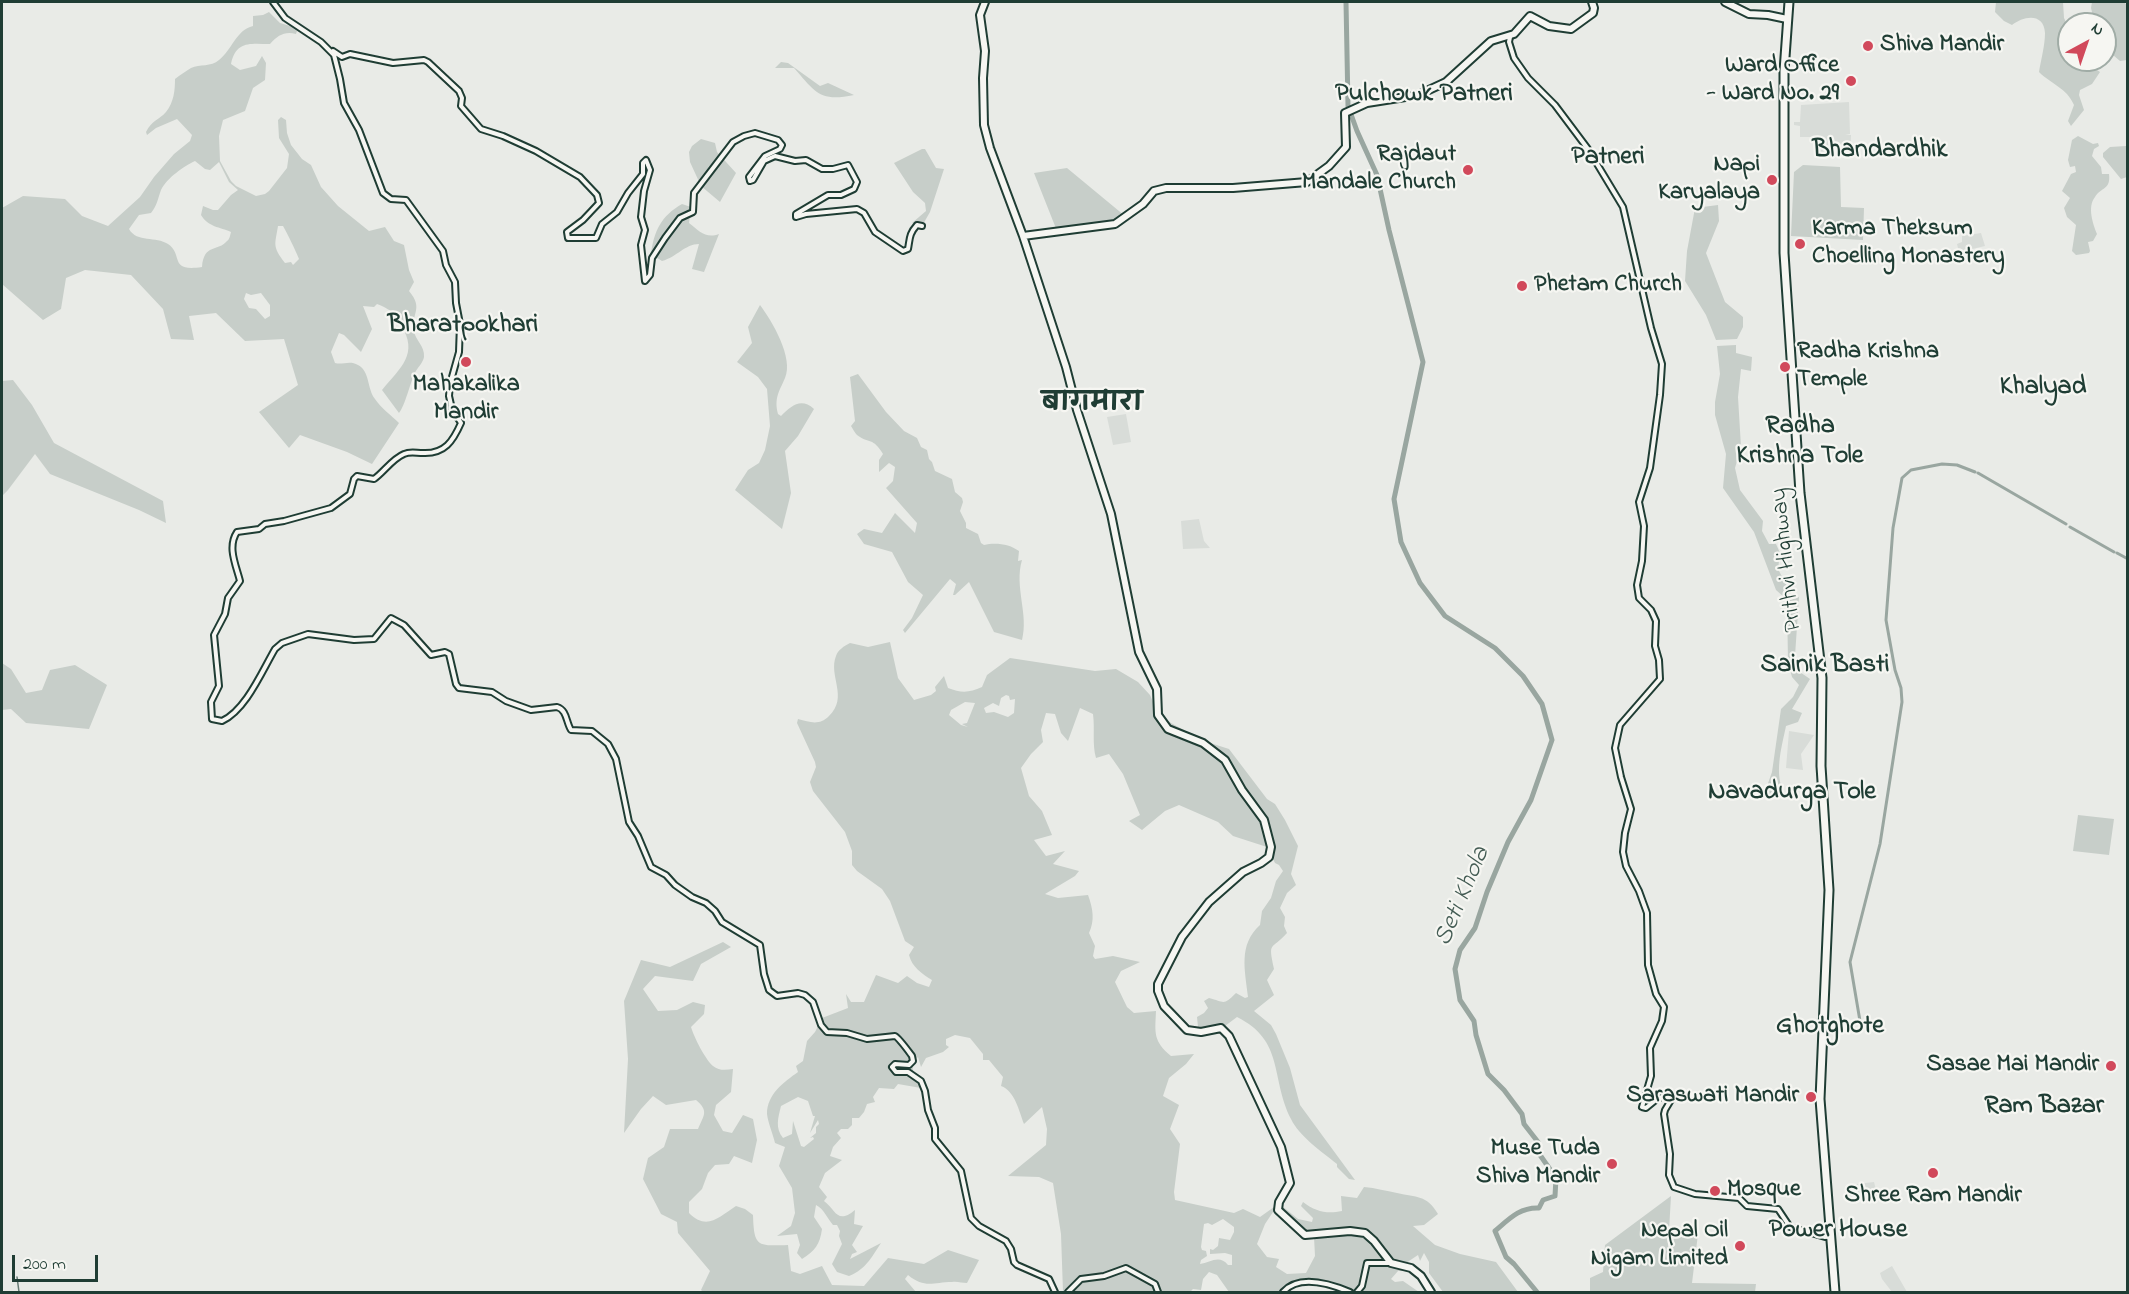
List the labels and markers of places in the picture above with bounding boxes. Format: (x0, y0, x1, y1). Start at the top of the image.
place label: Shiva Mandir (1880, 32, 2004, 60)
marker: Shiva Mandir (1861, 39, 1875, 53)
place label: Ward Office - Ward No. 29 (1707, 53, 1839, 109)
marker: Ward Office - Ward No. 29 (1844, 74, 1858, 88)
place label: Rajdaut Mandale Church (1302, 142, 1456, 198)
place label: Napi Karyalaya (1658, 152, 1760, 208)
marker: Rajdaut Mandale Church (1461, 163, 1475, 177)
marker: Napi Karyalaya (1765, 173, 1779, 187)
place label: Karma Theksum Choelling Monastery (1812, 216, 2004, 272)
marker: Karma Theksum Choelling Monastery (1793, 237, 1807, 251)
place label: Phetam Church (1534, 272, 1682, 300)
marker: Phetam Church (1515, 279, 1529, 293)
place label: Radha Krishna Temple (1797, 339, 1939, 395)
marker: Mahakalika Mandir (459, 355, 473, 369)
marker: Radha Krishna Temple (1778, 360, 1792, 374)
place label: Mahakalika Mandir (412, 372, 520, 428)
place label: Sasae Mai Mandir (1926, 1052, 2099, 1080)
marker: Sasae Mai Mandir (2104, 1059, 2118, 1073)
place label: Saraswati Mandir (1626, 1083, 1799, 1111)
marker: Saraswati Mandir (1804, 1090, 1818, 1104)
place label: Muse Tuda Shiva Mandir (1476, 1136, 1600, 1192)
marker: Muse Tuda Shiva Mandir (1605, 1157, 1619, 1171)
marker: Shree Ram Mandir (1926, 1166, 1940, 1180)
place label: Mosque (1727, 1177, 1801, 1205)
place label: Shree Ram Mandir (1844, 1183, 2022, 1211)
marker: Mosque (1708, 1184, 1722, 1198)
place label: Nepal Oil Nigam Limited (1591, 1218, 1728, 1274)
marker: Nepal Oil Nigam Limited (1733, 1239, 1747, 1253)

